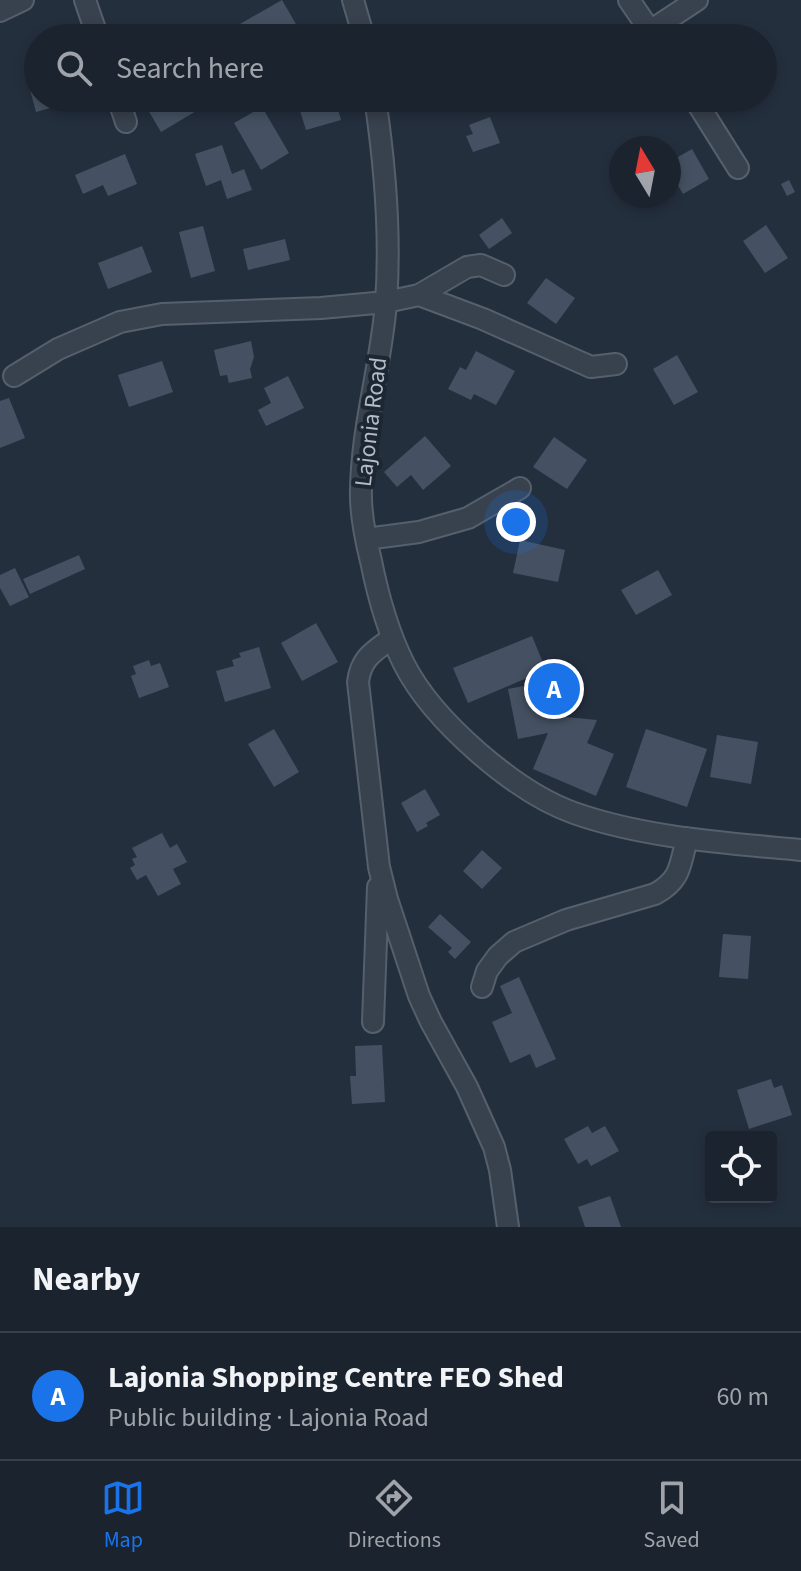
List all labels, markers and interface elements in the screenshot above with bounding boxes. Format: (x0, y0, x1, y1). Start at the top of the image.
search box (24, 24, 777, 112)
icon: search (52, 46, 96, 90)
text: Search here (116, 47, 264, 90)
north arrow (609, 136, 681, 208)
street label: Lajonia Road (346, 355, 396, 489)
your location (496, 502, 536, 542)
pin: A (528, 659, 580, 719)
map controls (705, 1131, 777, 1203)
button: locate (705, 1131, 777, 1203)
text: Nearby (32, 1255, 140, 1304)
text: Lajonia Shopping Centre FEO Shed (108, 1356, 564, 1399)
text: A (51, 1378, 65, 1415)
text: 60 m (716, 1378, 769, 1415)
text: Public building · Lajonia Road (108, 1399, 429, 1436)
tab: Map (101, 1476, 145, 1556)
tab: Directions (348, 1476, 441, 1556)
tab: Saved (644, 1476, 700, 1556)

